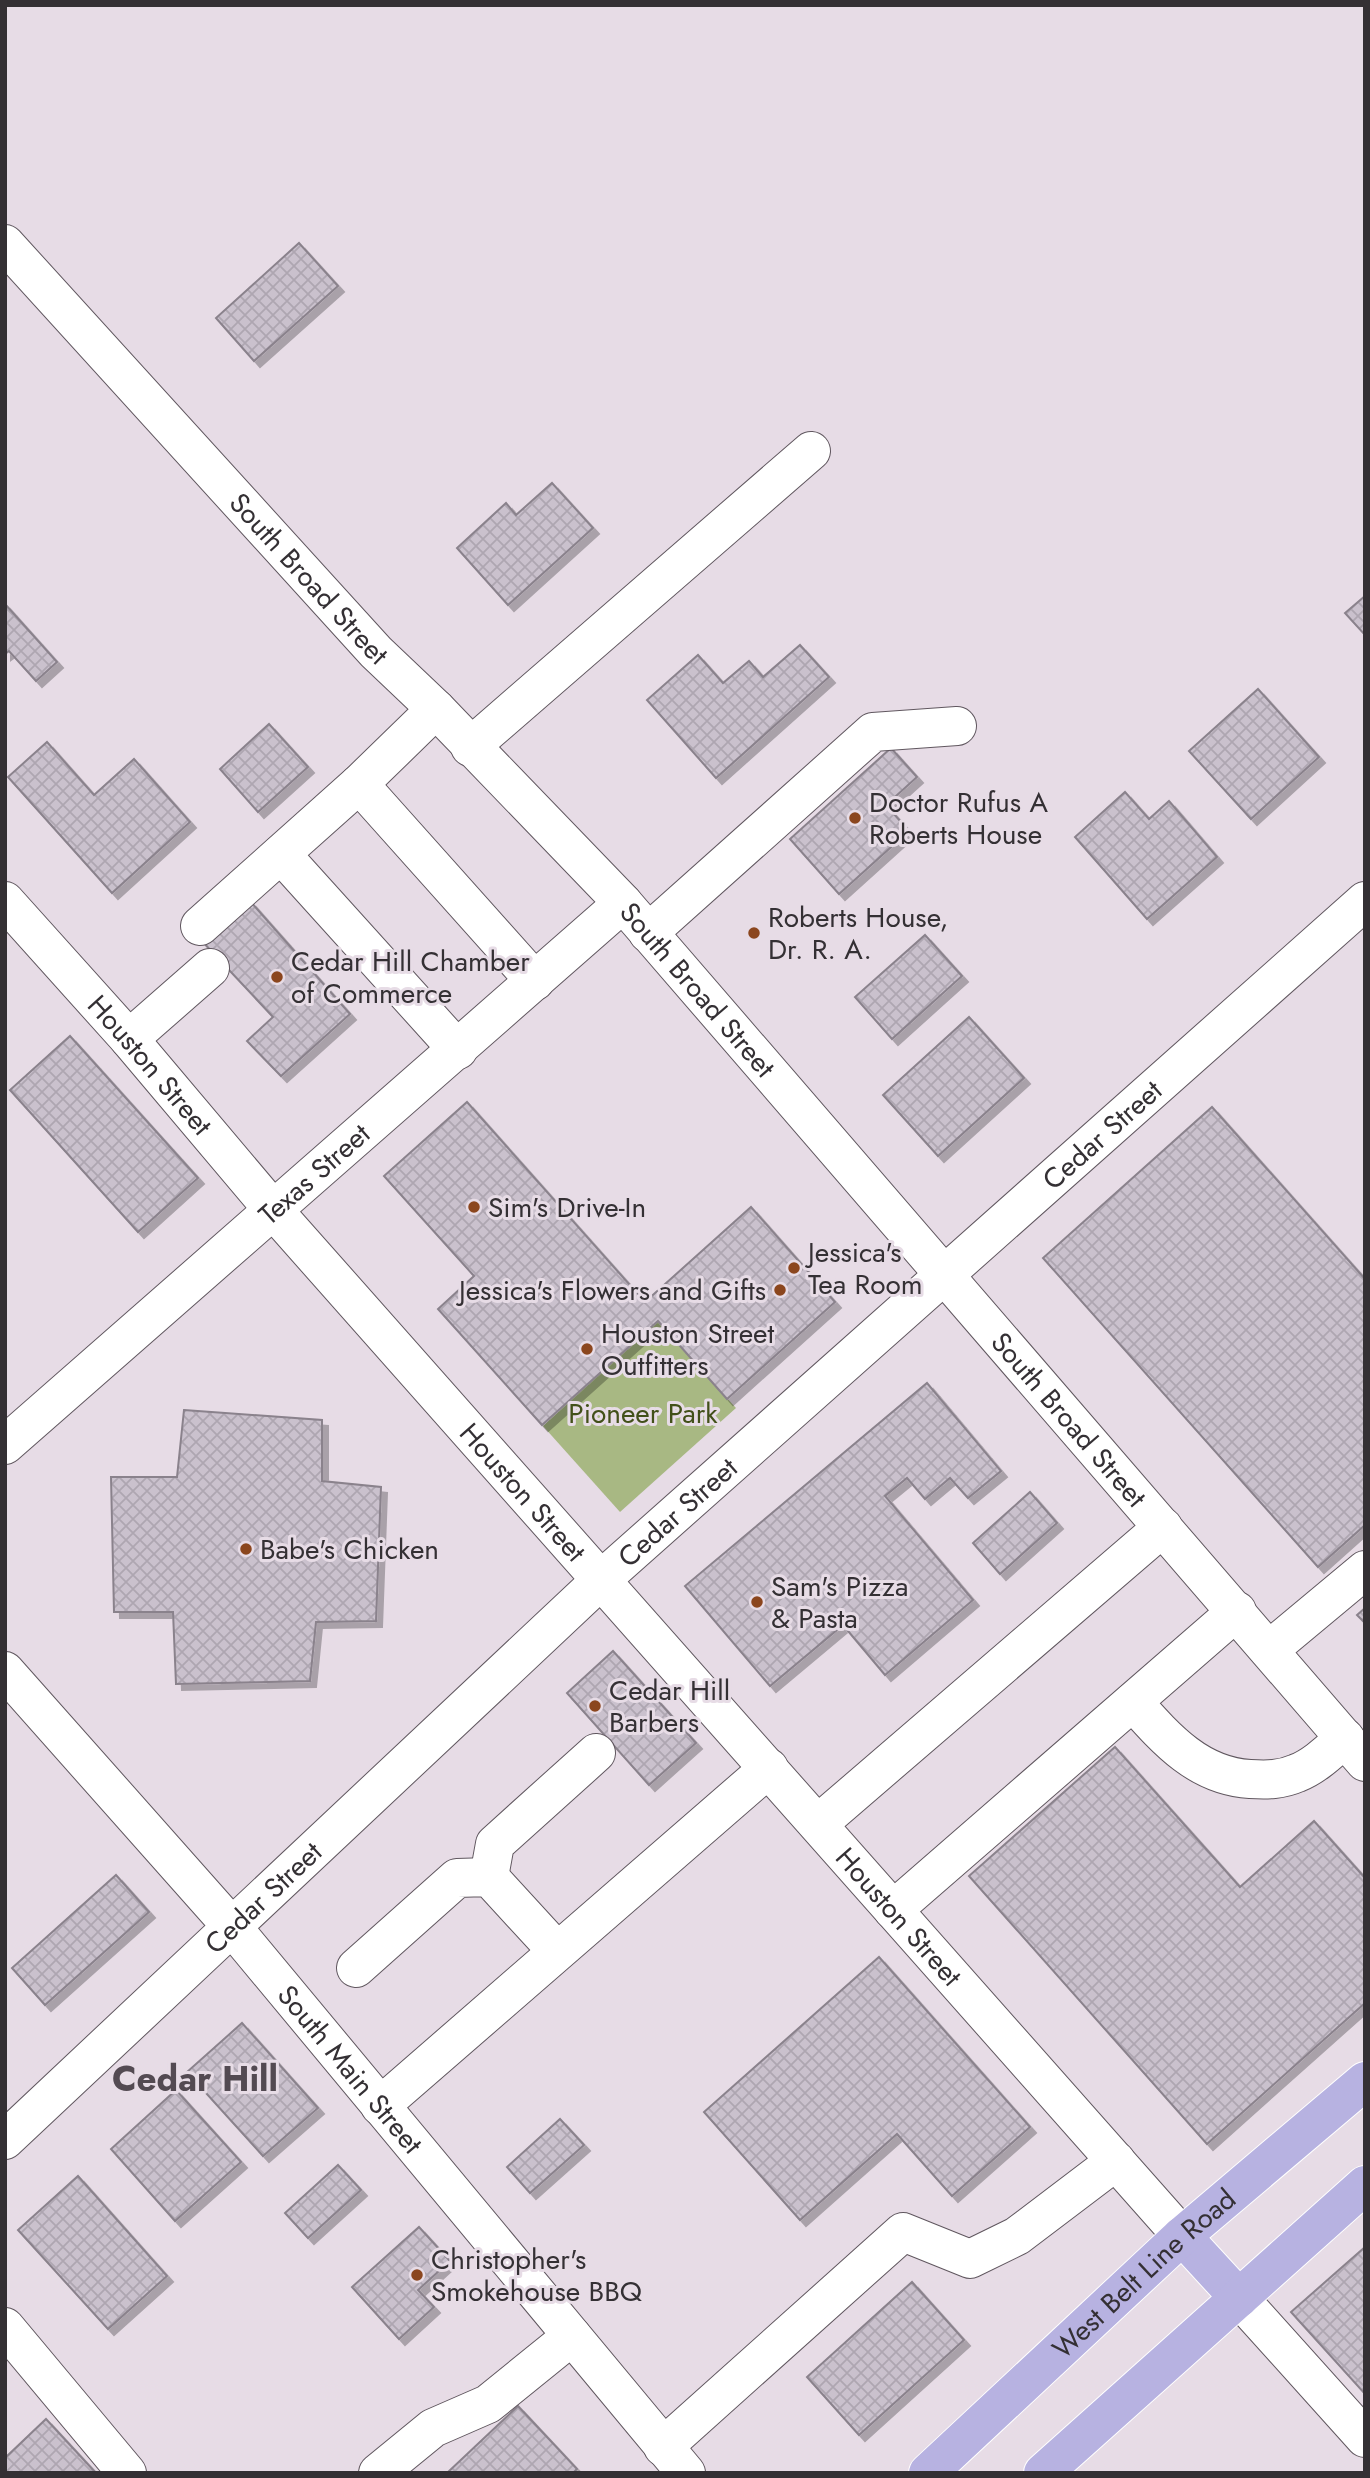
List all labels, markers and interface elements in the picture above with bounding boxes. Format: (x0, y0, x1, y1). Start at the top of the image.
street label: South Broad Street (220, 483, 398, 674)
place label: Doctor Rufus A Roberts House (869, 782, 1048, 855)
marker: Doctor Rufus A Roberts House (847, 810, 863, 826)
street label: South Broad Street (610, 893, 785, 1086)
place label: Roberts House, Dr. R. A. (768, 897, 948, 970)
marker: Roberts House, Dr. R. A. (746, 925, 762, 941)
place label: Cedar Hill Chamber of Commerce (291, 941, 530, 1014)
marker: Cedar Hill Chamber of Commerce (269, 969, 285, 985)
street label: Houston Street (78, 986, 222, 1144)
street label: Cedar Street (1033, 1070, 1171, 1199)
street label: Texas Street (249, 1114, 379, 1234)
place label: Sim's Drive-In (488, 1187, 646, 1228)
marker: Sim's Drive-In (466, 1199, 482, 1215)
place label: Jessica's Tea Room (804, 1232, 923, 1305)
marker: Jessica's Tea Room (786, 1260, 802, 1276)
place label: Jessica's Flowers and Gifts (455, 1270, 766, 1311)
marker: Jessica's Flowers and Gifts (772, 1282, 788, 1298)
place label: Houston Street Outfitters (601, 1313, 774, 1386)
street label: South Broad Street (982, 1323, 1157, 1516)
marker: Houston Street Outfitters (579, 1341, 595, 1357)
park label: Pioneer Park (568, 1393, 718, 1434)
street label: Houston Street (450, 1414, 596, 1571)
street label: Cedar Street (608, 1447, 746, 1577)
place label: Babe's Chicken (260, 1529, 439, 1570)
marker: Babe's Chicken (238, 1541, 254, 1557)
place label: Sam's Pizza & Pasta (771, 1566, 908, 1639)
marker: Sam's Pizza & Pasta (749, 1594, 765, 1610)
place label: Cedar Hill Barbers (609, 1670, 730, 1743)
marker: Cedar Hill Barbers (587, 1698, 603, 1714)
street label: Cedar Street (195, 1832, 331, 1963)
street label: Houston Street (826, 1838, 972, 1995)
street label: South Main Street (268, 1976, 433, 2163)
district label: Cedar Hill (112, 2054, 278, 2104)
street label: West Belt Line Road (1043, 2179, 1244, 2368)
place label: Christopher's Smokehouse BBQ (431, 2239, 643, 2312)
marker: Christopher's Smokehouse BBQ (409, 2267, 425, 2283)

